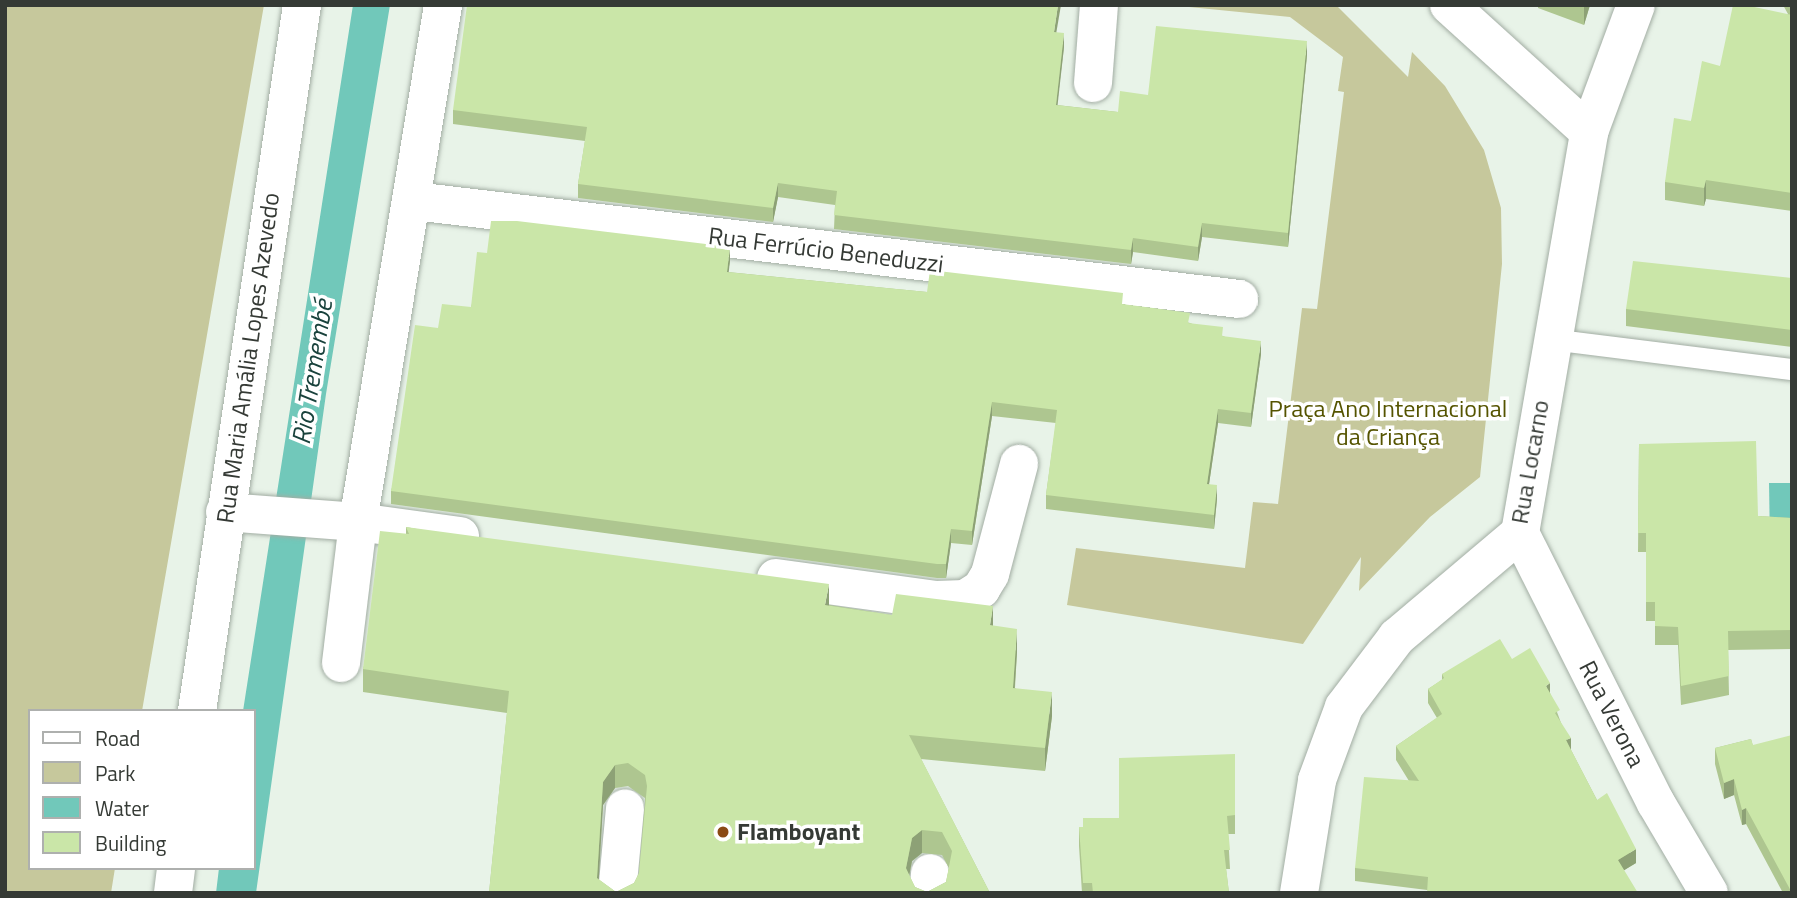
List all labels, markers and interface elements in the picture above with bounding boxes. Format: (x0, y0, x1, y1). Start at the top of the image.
street label: Rua Maria Amália Lopes Azevedo (211, 191, 285, 525)
street label: Rua Ferrúcio Beneduzzi (707, 221, 945, 279)
water label: Rio Tremembé (285, 297, 339, 447)
park label: Praça Ano Internacional da Criança (1269, 395, 1507, 451)
street label: Rua Locarno (1505, 398, 1555, 526)
street label: Rua Verona (1573, 656, 1651, 772)
legend (28, 709, 256, 870)
text: Road (95, 722, 140, 754)
text: Park (95, 757, 135, 789)
text: Water (95, 792, 149, 824)
place label: Flamboyant (737, 818, 860, 846)
marker: Flamboyant (715, 824, 731, 840)
text: Building (95, 827, 166, 859)

